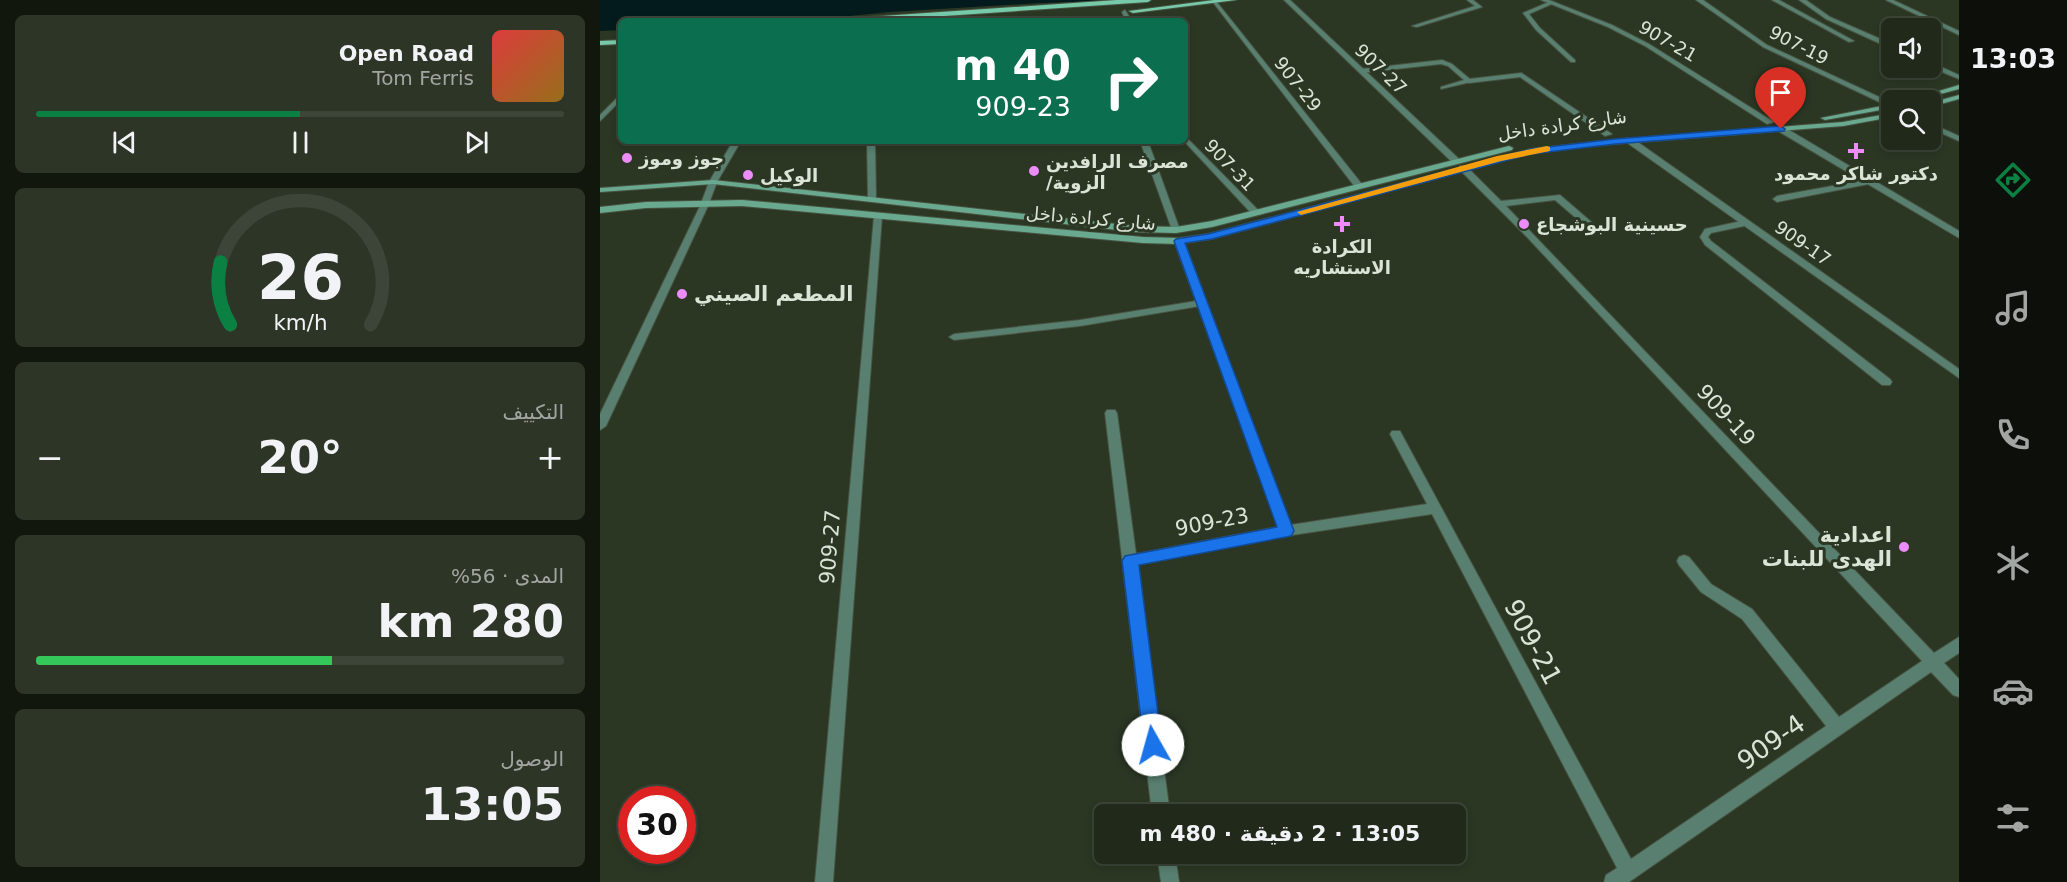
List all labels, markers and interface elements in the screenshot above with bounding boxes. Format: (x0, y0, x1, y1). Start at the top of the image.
street label: 907-21 (1635, 16, 1701, 66)
map controls (1881, 18, 1941, 150)
button: sound (1881, 18, 1941, 78)
street label: 907-19 (1766, 21, 1832, 69)
street label: 907-27 (1351, 39, 1411, 99)
text: Open Road (339, 41, 474, 66)
text: 40 m (954, 41, 1071, 90)
icon: right (1092, 42, 1170, 120)
text: 13:03 (1970, 43, 2056, 74)
street label: 907-29 (1270, 52, 1326, 116)
text: Tom Ferris (372, 66, 474, 90)
pin (1755, 67, 1806, 129)
icon: arrive (1764, 76, 1797, 109)
button: search (1881, 90, 1941, 150)
text: 909-23 (975, 91, 1071, 122)
street label: شارع كرادة داخل (1496, 106, 1628, 145)
icon: previous (108, 126, 141, 159)
icon: pause (284, 126, 317, 159)
icon: next (460, 126, 493, 159)
street label: 907-31 (1200, 135, 1260, 195)
marker: دكتور شاكر محمود (1847, 142, 1865, 160)
place label: جوز وموز (638, 148, 724, 170)
marker: جوز وموز (620, 151, 634, 165)
place label: مصرف الرافدين /الزوية (1046, 151, 1189, 194)
icon: directions (1992, 159, 2034, 201)
place label: دكتور شاكر محمود (1774, 163, 1938, 185)
marker: مصرف الرافدين /الزوية (1027, 164, 1041, 178)
place label: الوكيل (760, 165, 818, 187)
marker: الوكيل (741, 168, 755, 182)
street label: شارع كرادة داخل (1025, 202, 1157, 235)
place label: حسينية البوشجاع (1536, 214, 1688, 236)
marker: الكرادة الاستشاريه (1333, 215, 1351, 233)
street label: 909-17 (1771, 216, 1835, 270)
marker: حسينية البوشجاع (1517, 217, 1531, 231)
place label: الكرادة الاستشاريه (1293, 236, 1391, 278)
text: 26 (257, 241, 343, 314)
place label: المطعم الصيني (694, 282, 853, 306)
marker: المطعم الصيني (675, 287, 689, 301)
icon: music (1992, 287, 2034, 329)
text: km/h (273, 310, 327, 335)
street label: 909-19 (1692, 380, 1760, 450)
text: التكييف (502, 400, 564, 424)
icon: phone (1992, 414, 2034, 456)
text: 20° (257, 431, 343, 484)
text: − (36, 438, 64, 477)
text: + (536, 438, 564, 477)
street label: 909-23 (1173, 503, 1251, 541)
street label: 909-27 (815, 509, 845, 585)
place label: اعدادية الهدى للبنات (1762, 523, 1892, 571)
marker: اعدادية الهدى للبنات (1897, 540, 1911, 554)
icon: climate (1992, 542, 2034, 584)
text: المدى · 56% (451, 564, 564, 588)
street label: 909-21 (1498, 594, 1568, 690)
text: 280 km (378, 595, 564, 648)
icon: car (1992, 670, 2034, 712)
street label: 909-4 (1731, 708, 1811, 776)
position arrow (1121, 713, 1185, 777)
text: الوصول (500, 747, 564, 771)
text: 13:05 (421, 778, 564, 831)
speed limit sign: 30 (618, 786, 696, 864)
icon: filters (1992, 797, 2034, 839)
text: 13:05 · 2 دقيقة · 480 m (1140, 821, 1420, 846)

